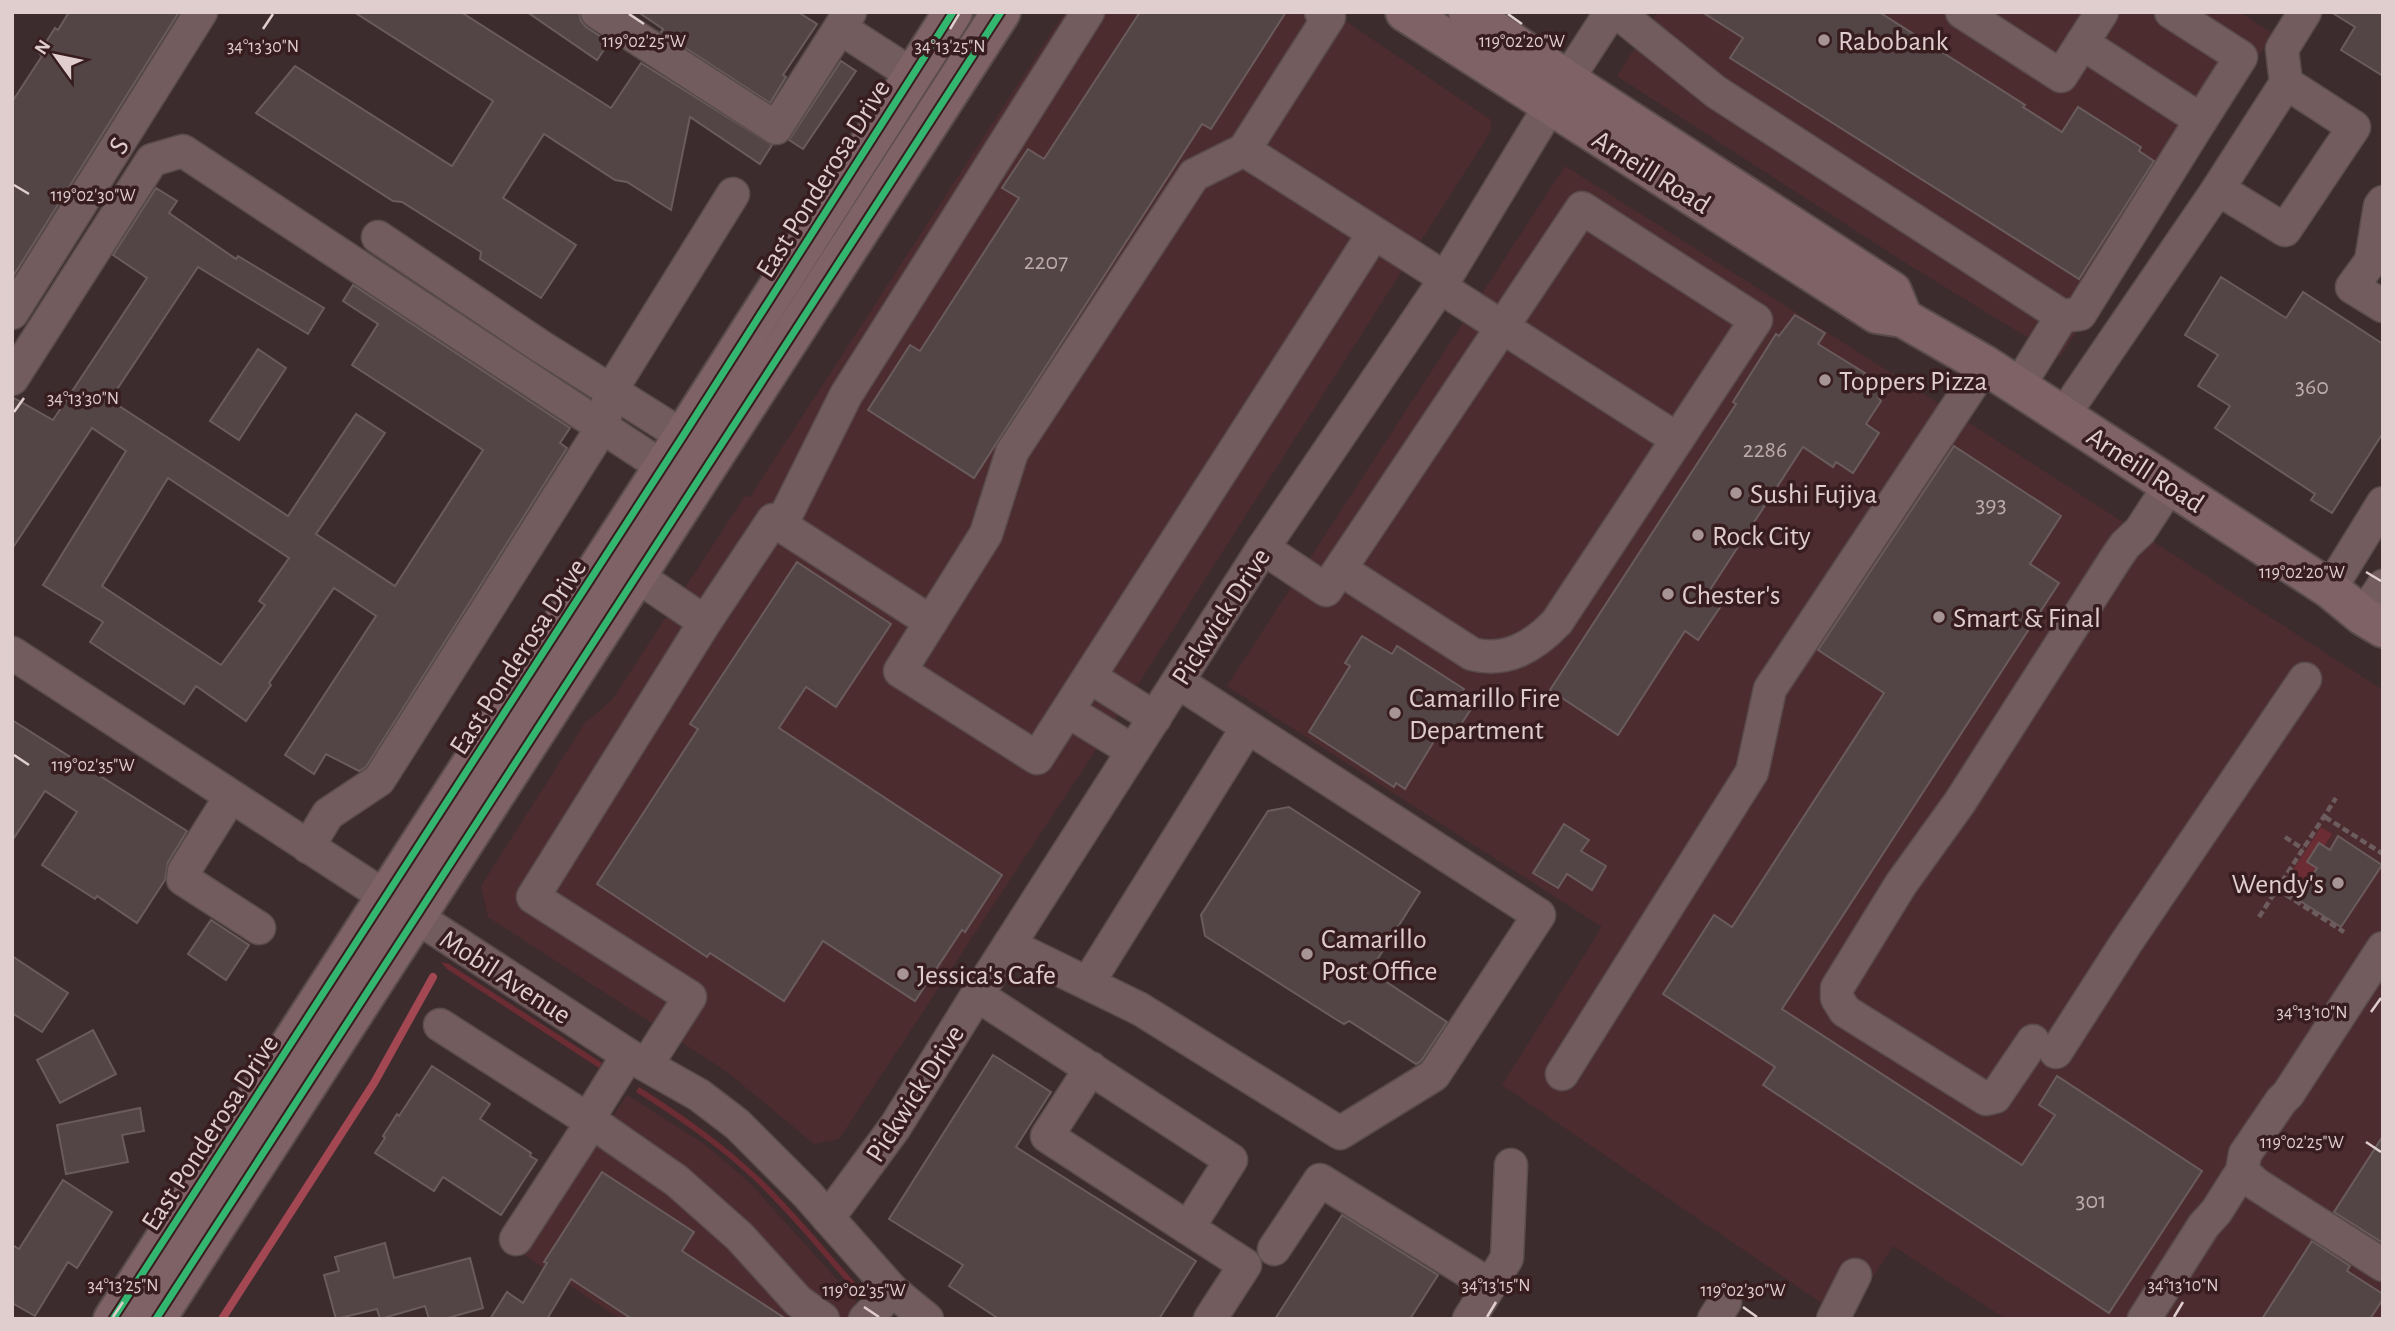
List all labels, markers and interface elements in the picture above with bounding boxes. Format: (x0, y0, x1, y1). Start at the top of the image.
north arrow (21, 21, 91, 91)
place label: Rabobank (1838, 28, 1949, 56)
marker: Rabobank (1816, 32, 1832, 48)
text: 119°02'25"W (602, 33, 686, 51)
text: 119°02'20"W (1479, 33, 1565, 51)
text: N (31, 37, 55, 58)
text: 34°13'30"N (227, 38, 299, 56)
text: 34°13'25"N (915, 38, 986, 56)
street label: East Ponderosa Drive (752, 75, 896, 283)
street label: Arneill Road (1587, 126, 1715, 220)
street label: S (104, 133, 135, 159)
text: 119°02'30"W (50, 187, 136, 205)
house number: 2207 (1024, 250, 1068, 274)
place label: Toppers Pizza (1839, 368, 1987, 396)
marker: Toppers Pizza (1817, 372, 1833, 388)
house number: 360 (2295, 375, 2329, 399)
text: 34°13'30"N (47, 390, 119, 408)
street label: Arneill Road (2081, 423, 2208, 519)
house number: 2286 (1743, 438, 1787, 462)
place label: Sushi Fujiya (1750, 481, 1878, 509)
marker: Sushi Fujiya (1728, 485, 1744, 501)
house number: 393 (1975, 493, 2007, 517)
place label: Rock City (1712, 523, 1811, 551)
marker: Rock City (1690, 527, 1706, 543)
street label: Pickwick Drive (1167, 544, 1276, 691)
street label: East Ponderosa Drive (445, 554, 592, 760)
text: 119°02'20"W (2259, 564, 2345, 582)
place label: Chester's (1682, 582, 1780, 610)
marker: Chester's (1660, 586, 1676, 602)
place label: Smart & Final (1953, 605, 2101, 633)
marker: Smart & Final (1931, 609, 1947, 625)
place label: Camarillo Fire Department (1409, 685, 1560, 745)
marker: Camarillo Fire Department (1387, 705, 1403, 721)
text: 119°02'35"W (51, 757, 135, 775)
place label: Wendy's (2231, 871, 2324, 899)
marker: Wendy's (2330, 875, 2346, 891)
street label: Mobil Avenue (435, 925, 575, 1030)
place label: Camarillo Post Office (1321, 926, 1438, 986)
marker: Camarillo Post Office (1299, 946, 1315, 962)
place label: Jessica's Cafe (917, 962, 1056, 990)
marker: Jessica's Cafe (895, 966, 911, 982)
text: 34°13'10"N (2277, 1004, 2347, 1022)
street label: Pickwick Drive (861, 1021, 970, 1168)
street label: East Ponderosa Drive (137, 1030, 284, 1236)
text: 119°02'25"W (2260, 1134, 2344, 1152)
house number: 301 (2076, 1189, 2106, 1213)
text: 34°13'25"N (88, 1277, 159, 1295)
text: 34°13'15"N (1462, 1277, 1531, 1295)
text: 34°13'10"N (2148, 1277, 2218, 1295)
text: 119°02'35"W (822, 1282, 906, 1300)
text: 119°02'30"W (1700, 1282, 1786, 1300)

